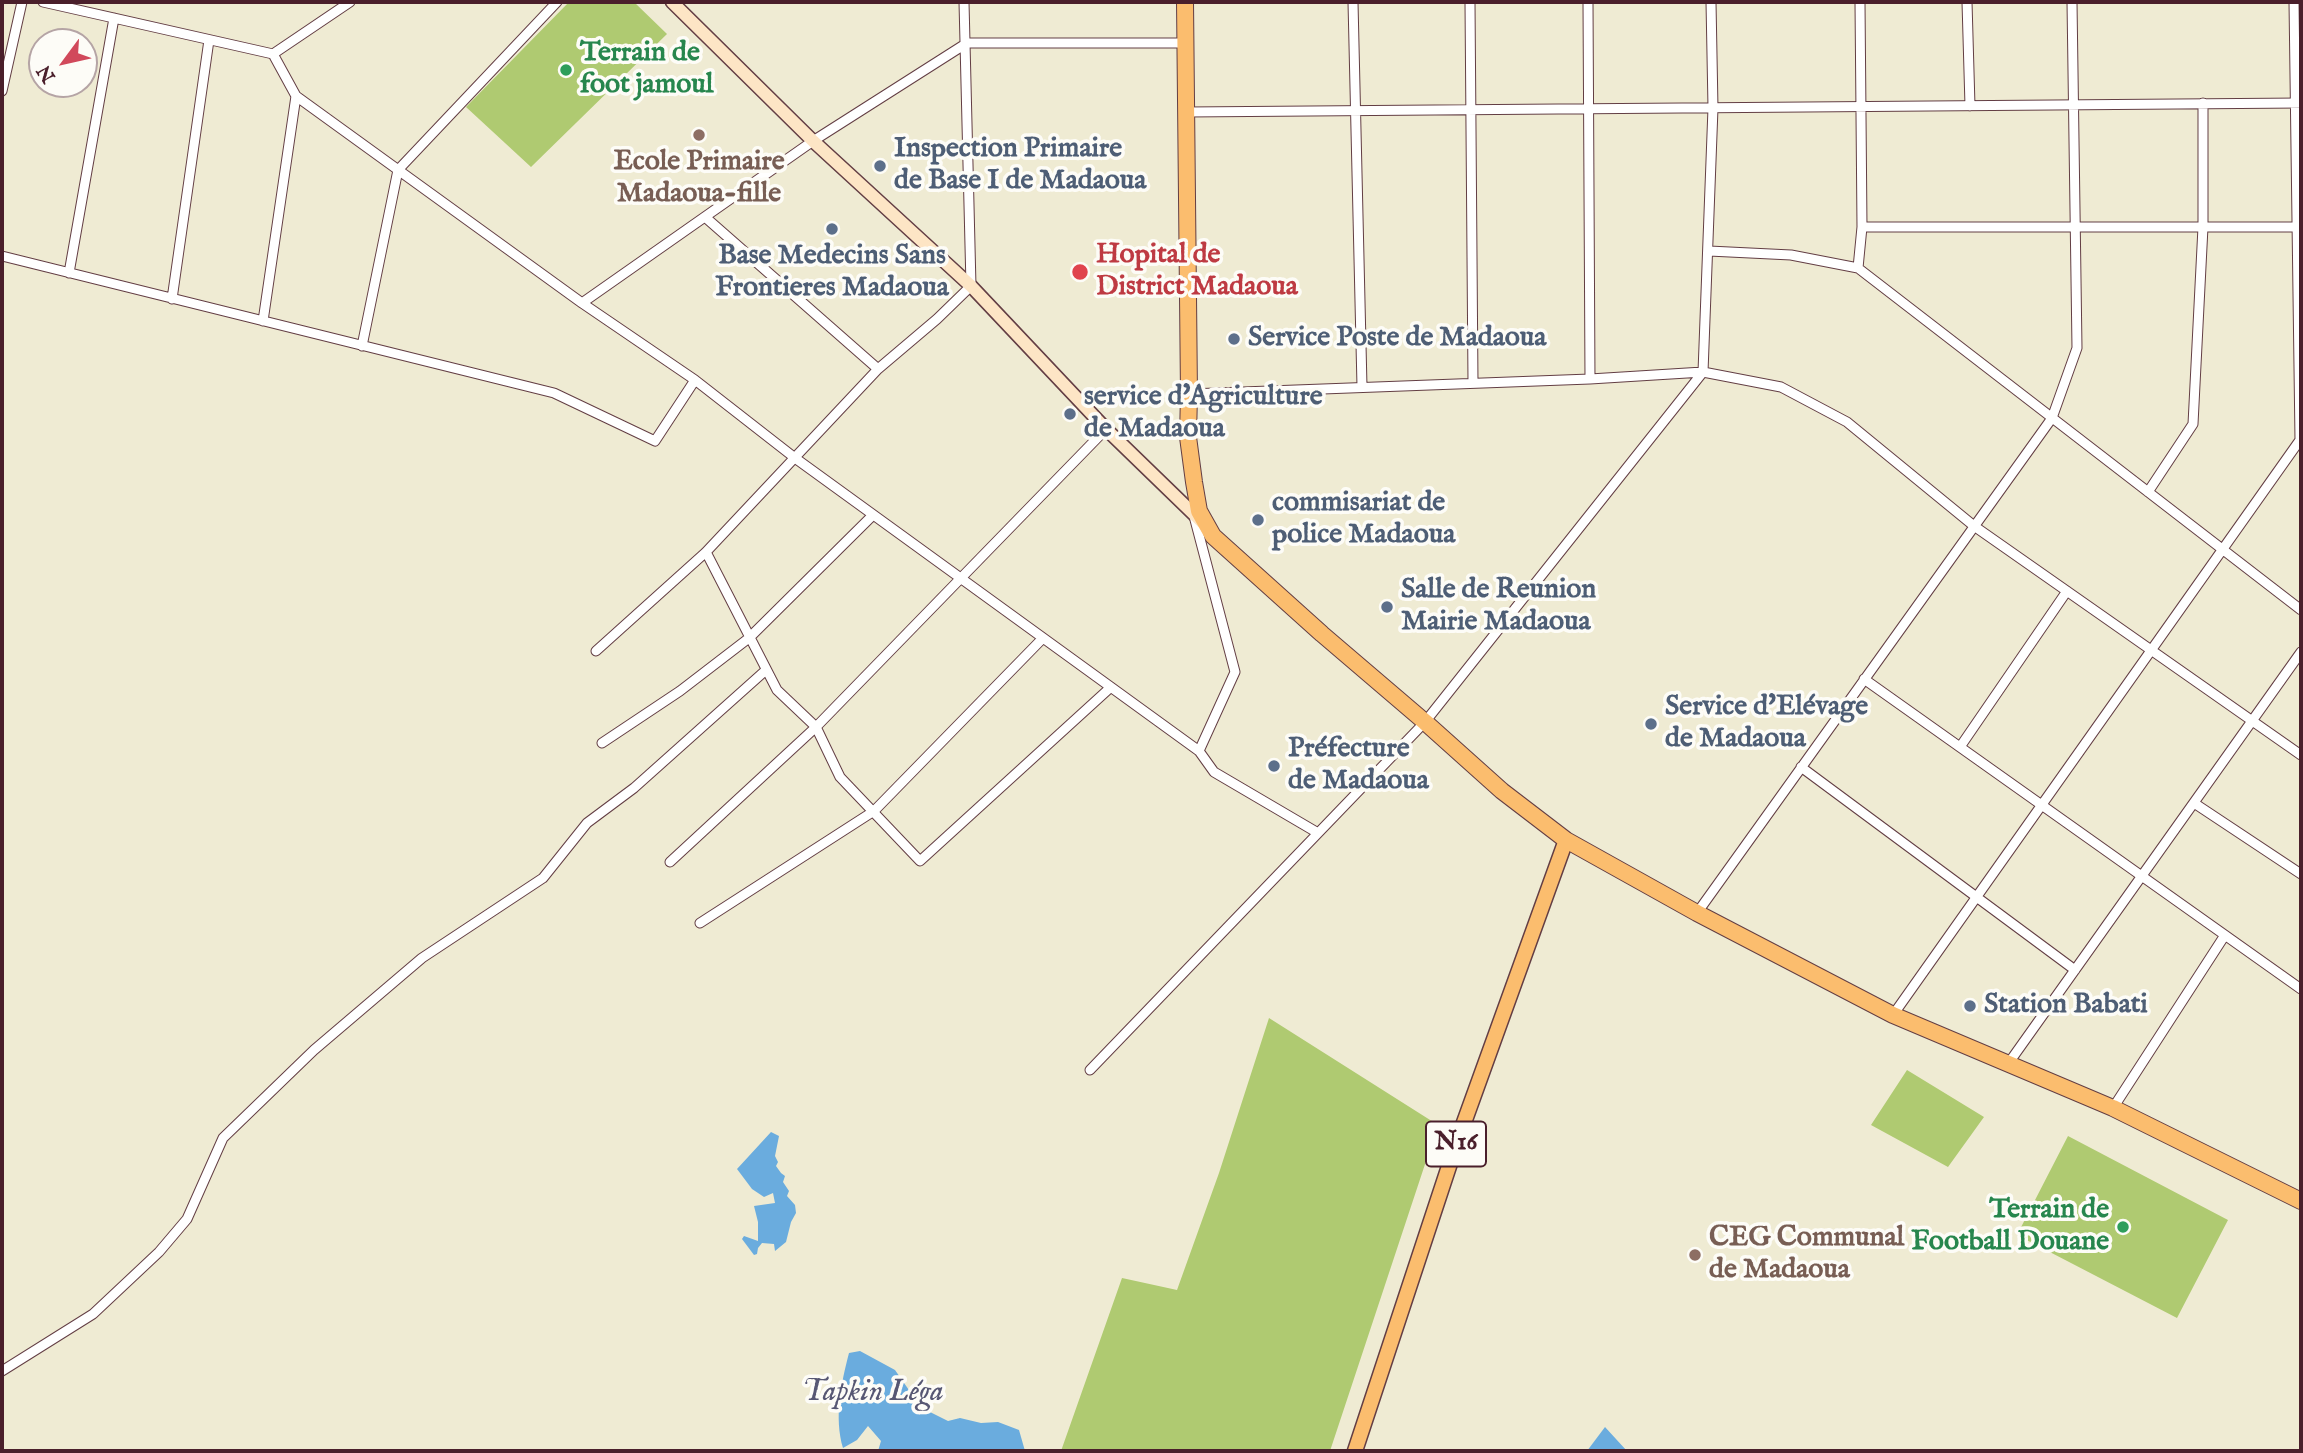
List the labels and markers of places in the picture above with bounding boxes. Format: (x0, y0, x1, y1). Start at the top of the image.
place label: Terrain de foot jamoul (580, 37, 713, 103)
marker: Terrain de foot jamoul (558, 62, 574, 78)
marker: Ecole Primaire Madaoua-fille (691, 127, 707, 143)
place label: Inspection Primaire de Base I de Madaoua (894, 133, 1146, 199)
place label: Ecole Primaire Madaoua-fille (613, 146, 785, 212)
marker: Inspection Primaire de Base I de Madaoua (872, 158, 888, 174)
marker: Base Medecins Sans Frontieres Madaoua (824, 221, 840, 237)
place label: Hopital de District Madaoua (1096, 239, 1298, 305)
place label: Base Medecins Sans Frontieres Madaoua (715, 240, 949, 306)
marker: Hopital de District Madaoua (1070, 262, 1090, 282)
place label: Service Poste de Madaoua (1248, 322, 1546, 356)
marker: Service Poste de Madaoua (1226, 331, 1242, 347)
place label: service d'Agriculture de Madaoua (1084, 381, 1323, 447)
marker: service d'Agriculture de Madaoua (1062, 406, 1078, 422)
place label: commisariat de police Madaoua (1272, 487, 1455, 553)
marker: commisariat de police Madaoua (1250, 512, 1266, 528)
place label: Salle de Reunion Mairie Madaoua (1401, 574, 1596, 640)
marker: Salle de Reunion Mairie Madaoua (1379, 599, 1395, 615)
place label: Service d'Elévage de Madaoua (1665, 691, 1868, 757)
marker: Service d'Elévage de Madaoua (1643, 716, 1659, 732)
place label: Préfecture de Madaoua (1288, 733, 1429, 799)
marker: Préfecture de Madaoua (1266, 758, 1282, 774)
place label: Station Babati (1984, 989, 2148, 1023)
marker: Station Babati (1962, 998, 1978, 1014)
place label: Terrain de Football Douane (1911, 1194, 2109, 1260)
marker: Terrain de Football Douane (2115, 1219, 2131, 1235)
place label: CEG Communal de Madaoua (1709, 1222, 1904, 1288)
marker: CEG Communal de Madaoua (1687, 1247, 1703, 1263)

